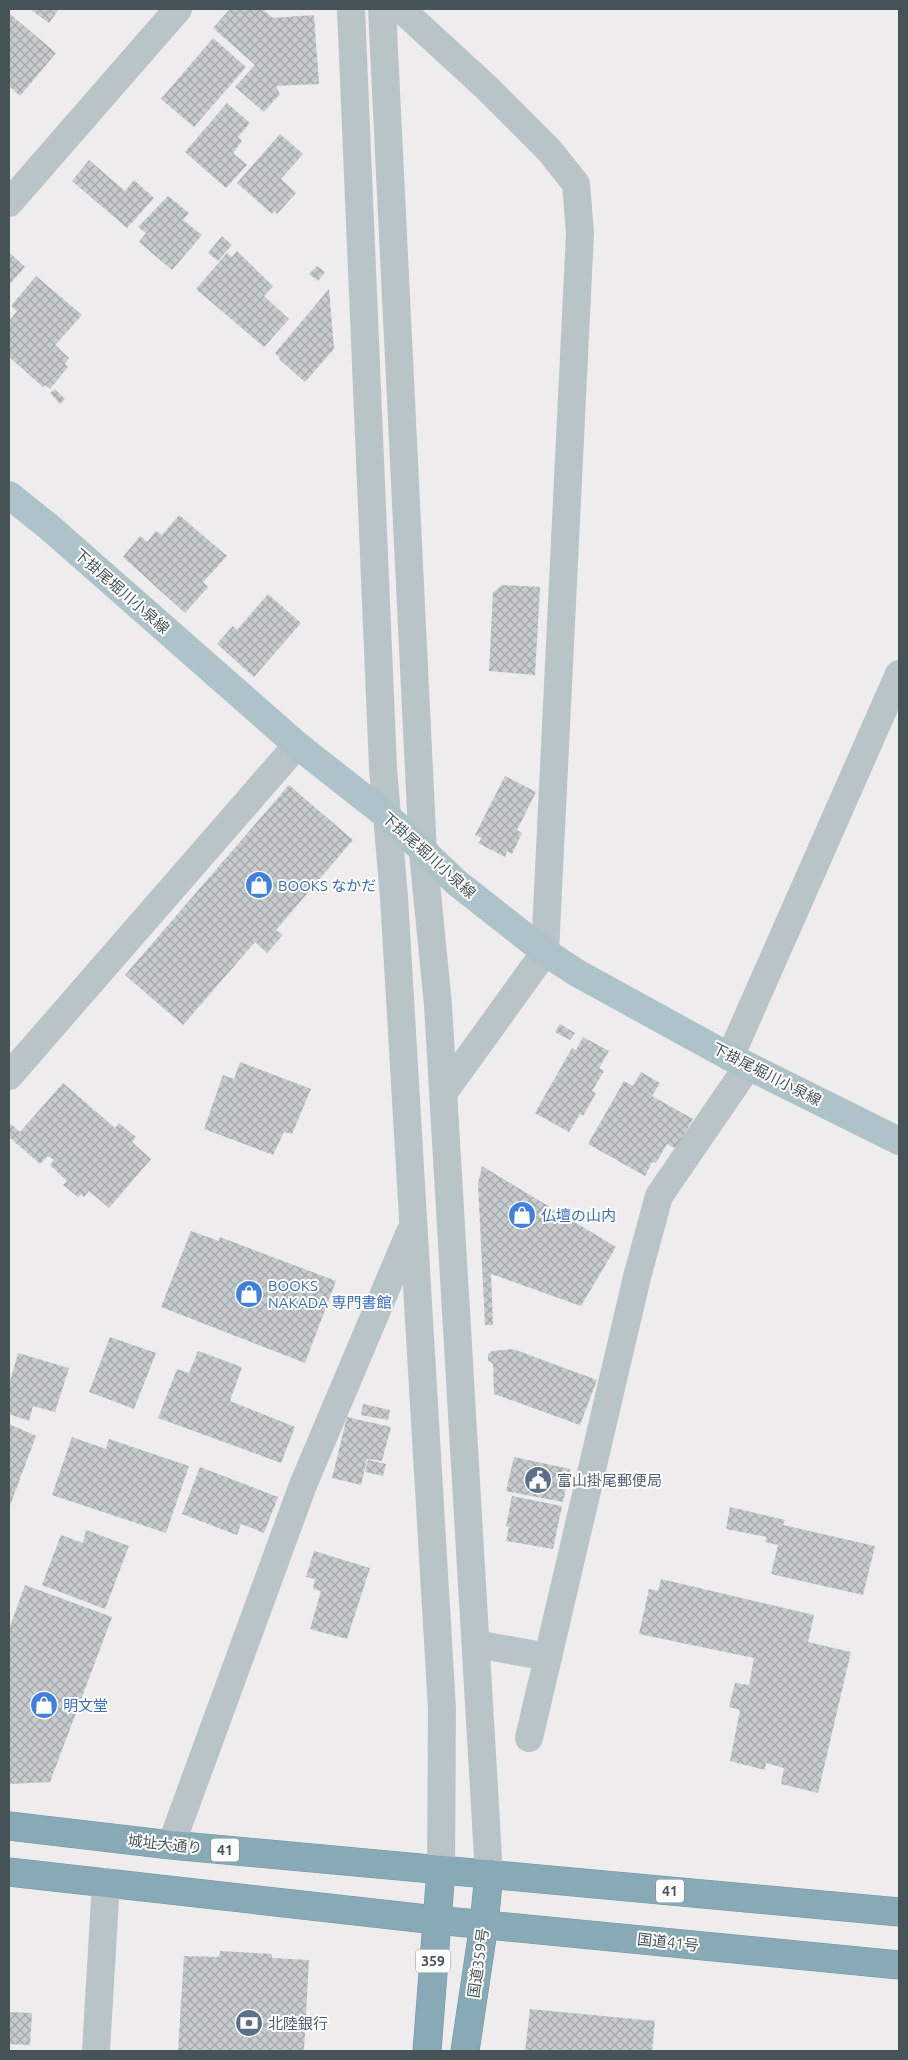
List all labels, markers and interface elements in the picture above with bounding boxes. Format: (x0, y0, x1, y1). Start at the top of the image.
street label: 下掛尾堀川小泉線 (71, 545, 173, 637)
street label: 下掛尾堀川小泉線 (379, 809, 479, 901)
shop icon: BOOKS なかだ (244, 870, 274, 900)
place label: BOOKS なかだ (278, 877, 376, 894)
street label: 下掛尾堀川小泉線 (710, 1039, 824, 1109)
shop icon: 仏壇の山内 (507, 1200, 537, 1230)
place label: 仏壇の山内 (541, 1207, 616, 1224)
place label: BOOKS NAKADA 専門書館 (268, 1277, 391, 1311)
shop icon: BOOKS NAKADA 専門書館 (234, 1279, 264, 1309)
public building icon: 富山掛尾郵便局 (523, 1465, 553, 1495)
place label: 富山掛尾郵便局 (557, 1472, 662, 1489)
shop icon: 明文堂 (29, 1690, 59, 1720)
place label: 明文堂 (63, 1697, 108, 1714)
street label: 城址大通り (127, 1832, 203, 1856)
road number: 41 (211, 1838, 239, 1862)
road number: 41 (656, 1880, 684, 1902)
street label: 国道359号 (465, 1927, 491, 1999)
street label: 国道41号 (636, 1930, 700, 1954)
road number: 359 (416, 1950, 450, 1972)
bank icon: 北陸銀行 (234, 2008, 264, 2038)
place label: 北陸銀行 (268, 2015, 328, 2032)

